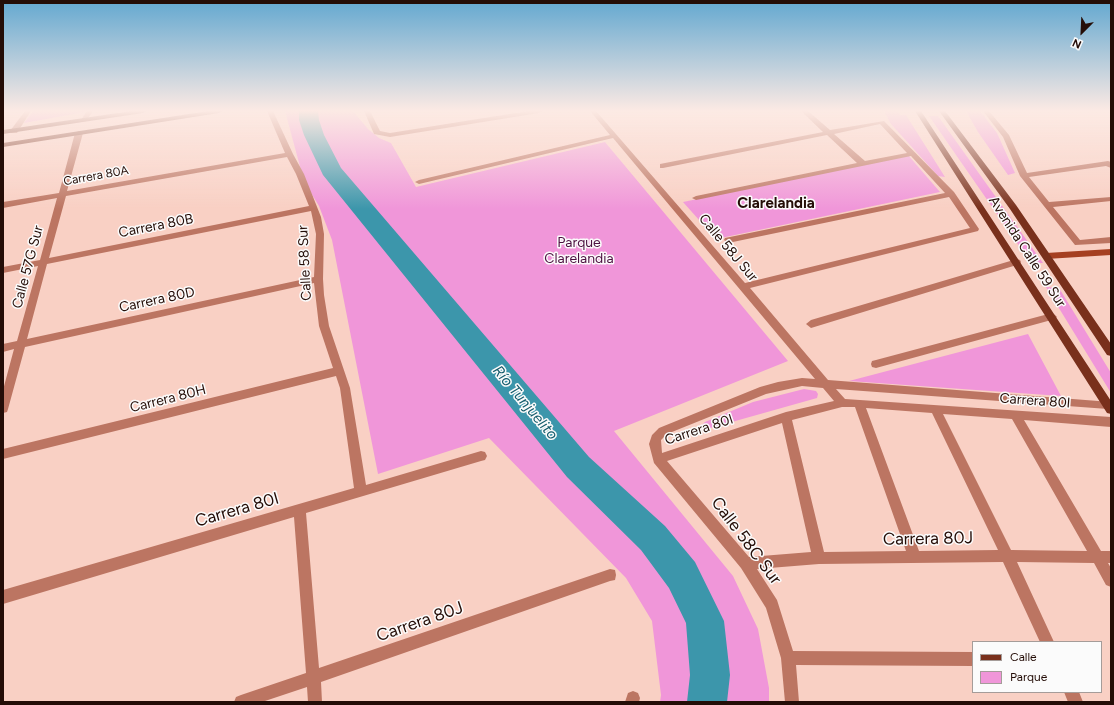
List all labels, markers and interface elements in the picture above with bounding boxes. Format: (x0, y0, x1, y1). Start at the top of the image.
north arrow (1062, 12, 1102, 52)
text: N (1070, 36, 1083, 51)
street label: Carrera 80A (62, 163, 130, 189)
street label: Avenida Calle 59 Sur (985, 193, 1069, 311)
district label: Clarelandia (737, 195, 815, 213)
street label: Carrera 80B (117, 211, 195, 241)
street label: Calle 58J Sur (695, 211, 761, 285)
street label: Calle 57G Sur (9, 224, 47, 310)
street label: Calle 58 Sur (295, 225, 315, 301)
park label: Parque Clarelandia (544, 235, 614, 268)
street label: Carrera 80D (118, 284, 196, 316)
water label: Río Tunjuelito (489, 362, 561, 444)
street label: Carrera 80H (128, 381, 208, 417)
street label: Carrera 80I (999, 390, 1071, 412)
street label: Carrera 80I (663, 411, 735, 449)
street label: Carrera 80I (193, 488, 281, 532)
street label: Calle 58C Sur (706, 493, 786, 589)
street label: Carrera 80J (883, 528, 973, 550)
street label: Carrera 80J (374, 598, 466, 646)
legend (972, 641, 1102, 693)
text: Calle (1010, 650, 1037, 664)
text: Parque (1010, 670, 1047, 684)

